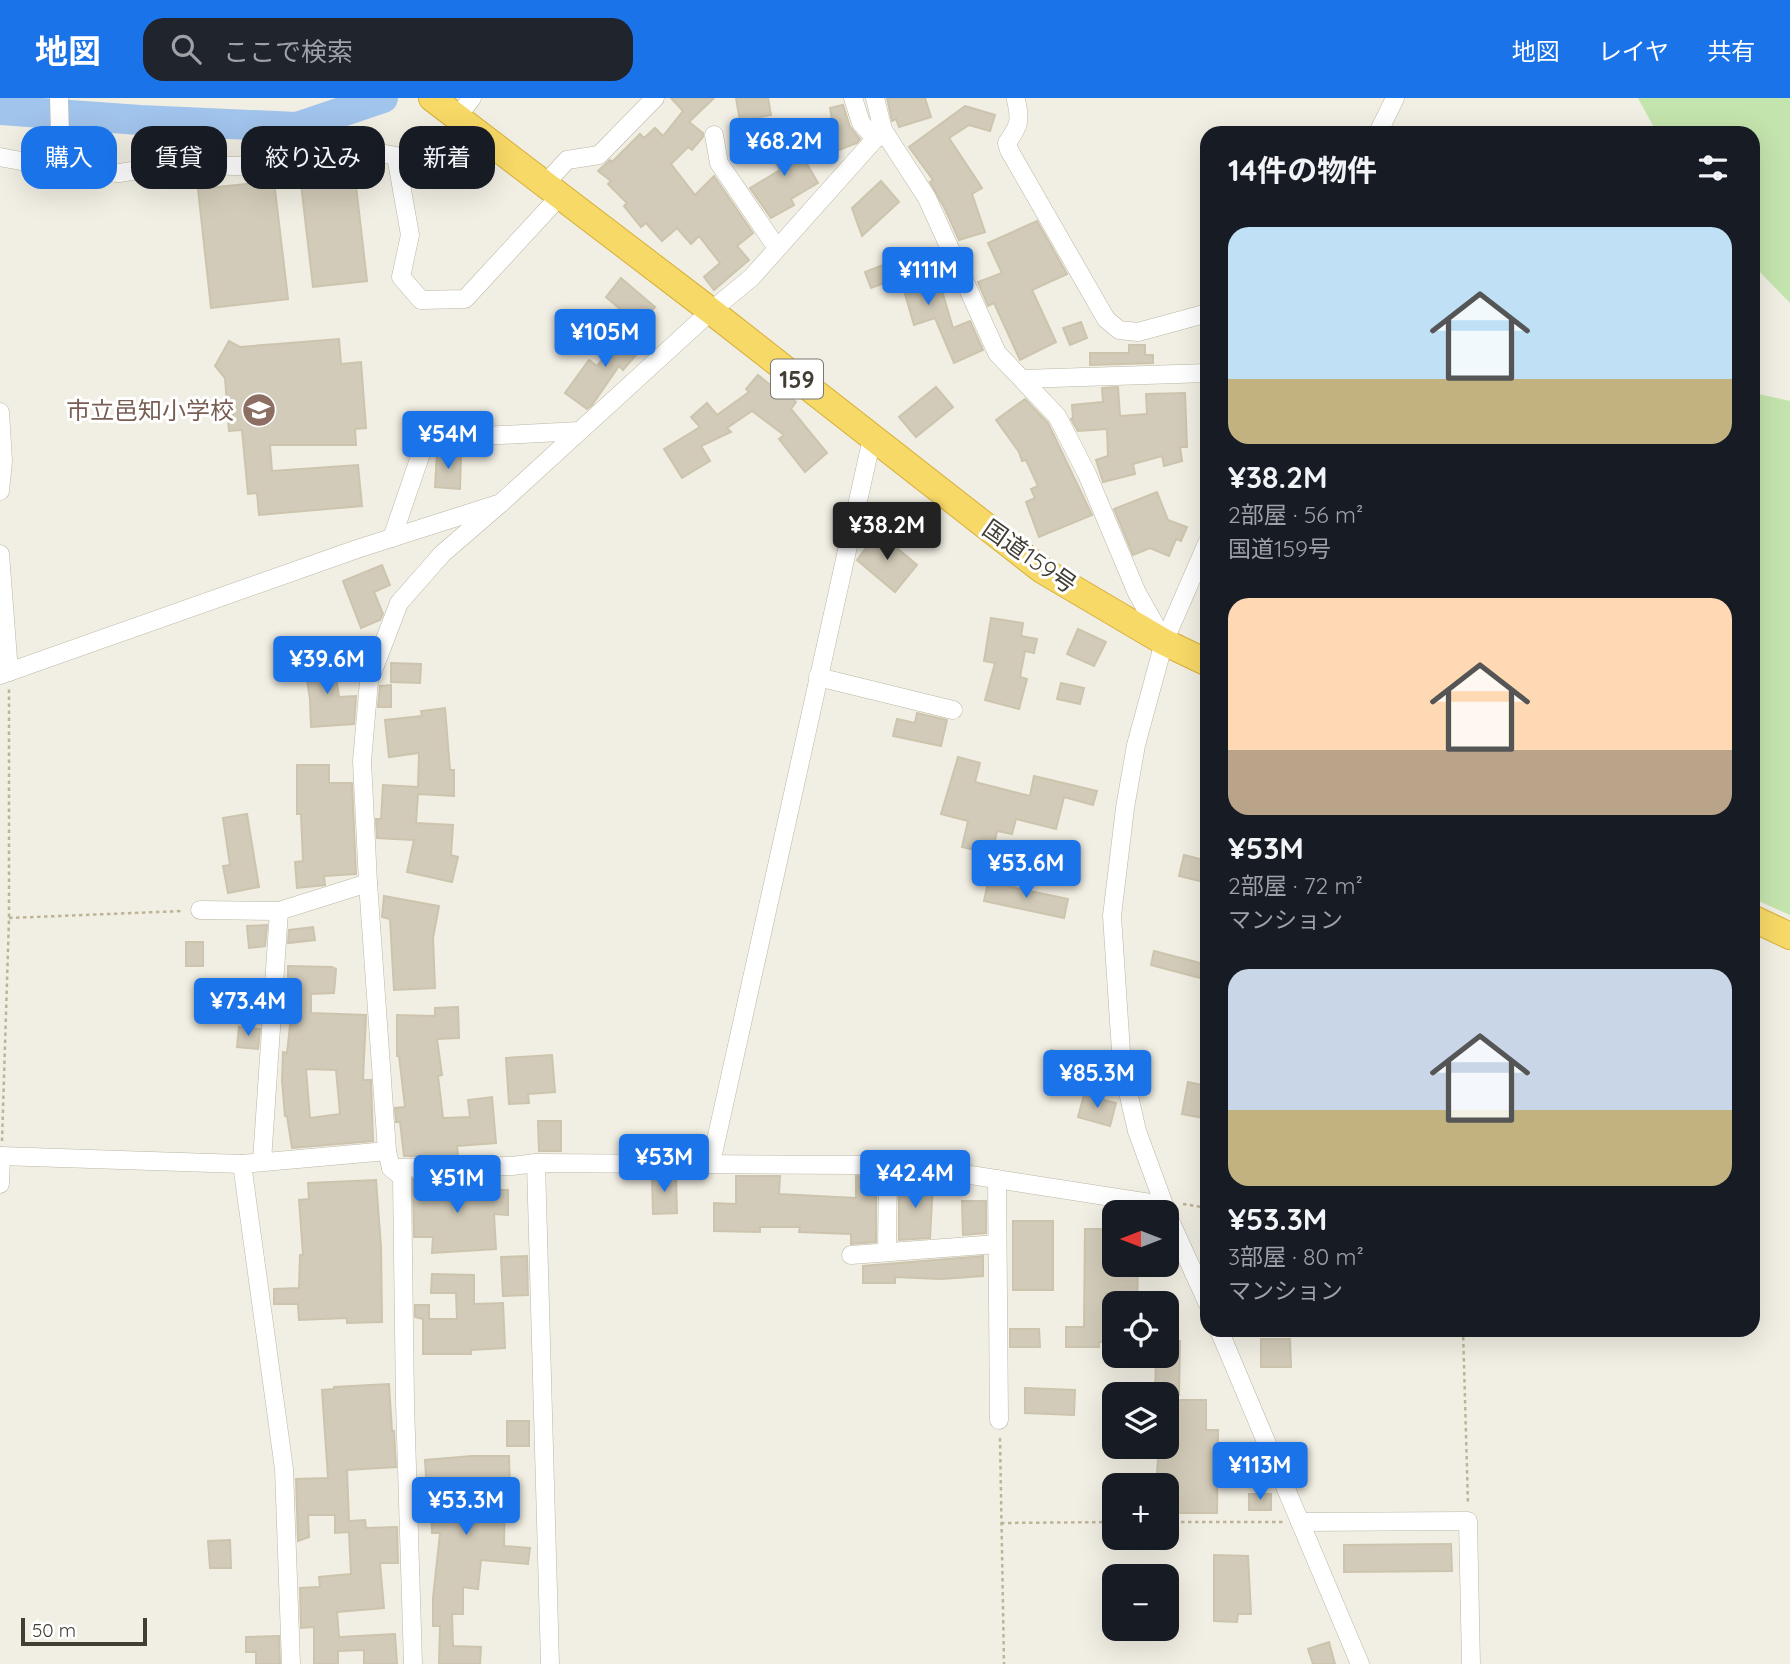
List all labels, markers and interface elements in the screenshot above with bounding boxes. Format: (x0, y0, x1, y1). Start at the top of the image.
search box (143, 18, 633, 81)
text: 地図 (35, 30, 101, 71)
icon: search (167, 30, 205, 68)
text: ここで検索 (223, 35, 353, 68)
text: 地図 (1512, 36, 1560, 66)
text: レイヤ (1598, 36, 1669, 66)
text: 共有 (1707, 36, 1755, 66)
pin: ¥68.2M (727, 118, 841, 178)
chip: 購入 (21, 126, 117, 189)
chip: 賃貸 (131, 126, 227, 189)
chip: 絞り込み (241, 126, 385, 189)
chip: 新着 (399, 126, 495, 189)
text: ¥68.2M (746, 126, 822, 155)
icon: filters (1694, 149, 1732, 187)
text: 14件の物件 (1228, 151, 1377, 189)
pin: ¥111M (879, 248, 977, 307)
text: ¥111M (898, 255, 958, 284)
icon: home (1417, 273, 1543, 399)
pin: ¥105M (556, 310, 654, 369)
text: ¥105M (571, 317, 639, 346)
road number: 159 (771, 360, 823, 398)
school or university icon: 市立邑知小学校 (240, 391, 278, 429)
place label: 市立邑知小学校 (66, 395, 234, 425)
pin: ¥54M (407, 412, 489, 471)
text: ¥54M (418, 419, 478, 448)
text: ¥38.2M (1228, 458, 1328, 496)
text: 2部屋 · 56 m² (1228, 500, 1363, 529)
pin: ¥38.2M (830, 503, 944, 562)
text: ¥38.2M (849, 510, 925, 539)
street label: 国道159号 (977, 513, 1083, 599)
text: 国道159号 (1228, 534, 1331, 563)
pin: ¥39.6M (270, 636, 384, 696)
text: ¥39.6M (289, 644, 365, 673)
icon: home (1417, 644, 1543, 770)
text: ¥53M (1228, 829, 1304, 867)
pin: ¥53.6M (969, 840, 1083, 900)
text: ¥53.6M (988, 848, 1064, 877)
text: 2部屋 · 72 m² (1228, 871, 1363, 900)
text: マンション (1228, 905, 1343, 934)
pin: ¥73.4M (191, 978, 305, 1038)
text: ¥73.4M (210, 986, 286, 1015)
icon: home (1417, 1015, 1543, 1141)
pin: ¥85.3M (1040, 1051, 1154, 1110)
text: ¥85.3M (1059, 1058, 1135, 1087)
pin: ¥53M (623, 1134, 705, 1194)
text: ¥53M (635, 1142, 693, 1171)
pin: ¥42.4M (858, 1150, 972, 1210)
pin: ¥51M (416, 1156, 498, 1215)
text: ¥42.4M (876, 1158, 954, 1187)
text: ¥51M (430, 1163, 484, 1192)
north arrow (1102, 1200, 1180, 1278)
map controls (1102, 1200, 1179, 1641)
text: ¥53.3M (1228, 1200, 1327, 1238)
text: 3部屋 · 80 m² (1228, 1242, 1364, 1271)
text: マンション (1228, 1276, 1343, 1305)
button: locate (1102, 1291, 1179, 1368)
button: layers (1102, 1382, 1179, 1459)
pin: ¥113M (1211, 1442, 1309, 1502)
text: ¥113M (1229, 1450, 1291, 1479)
button: + (1102, 1473, 1179, 1550)
pin: ¥53.3M (409, 1478, 523, 1537)
text: ¥53.3M (428, 1485, 504, 1514)
button: − (1102, 1564, 1179, 1641)
scale bar (21, 1615, 147, 1647)
text: 50 m (32, 1618, 76, 1642)

